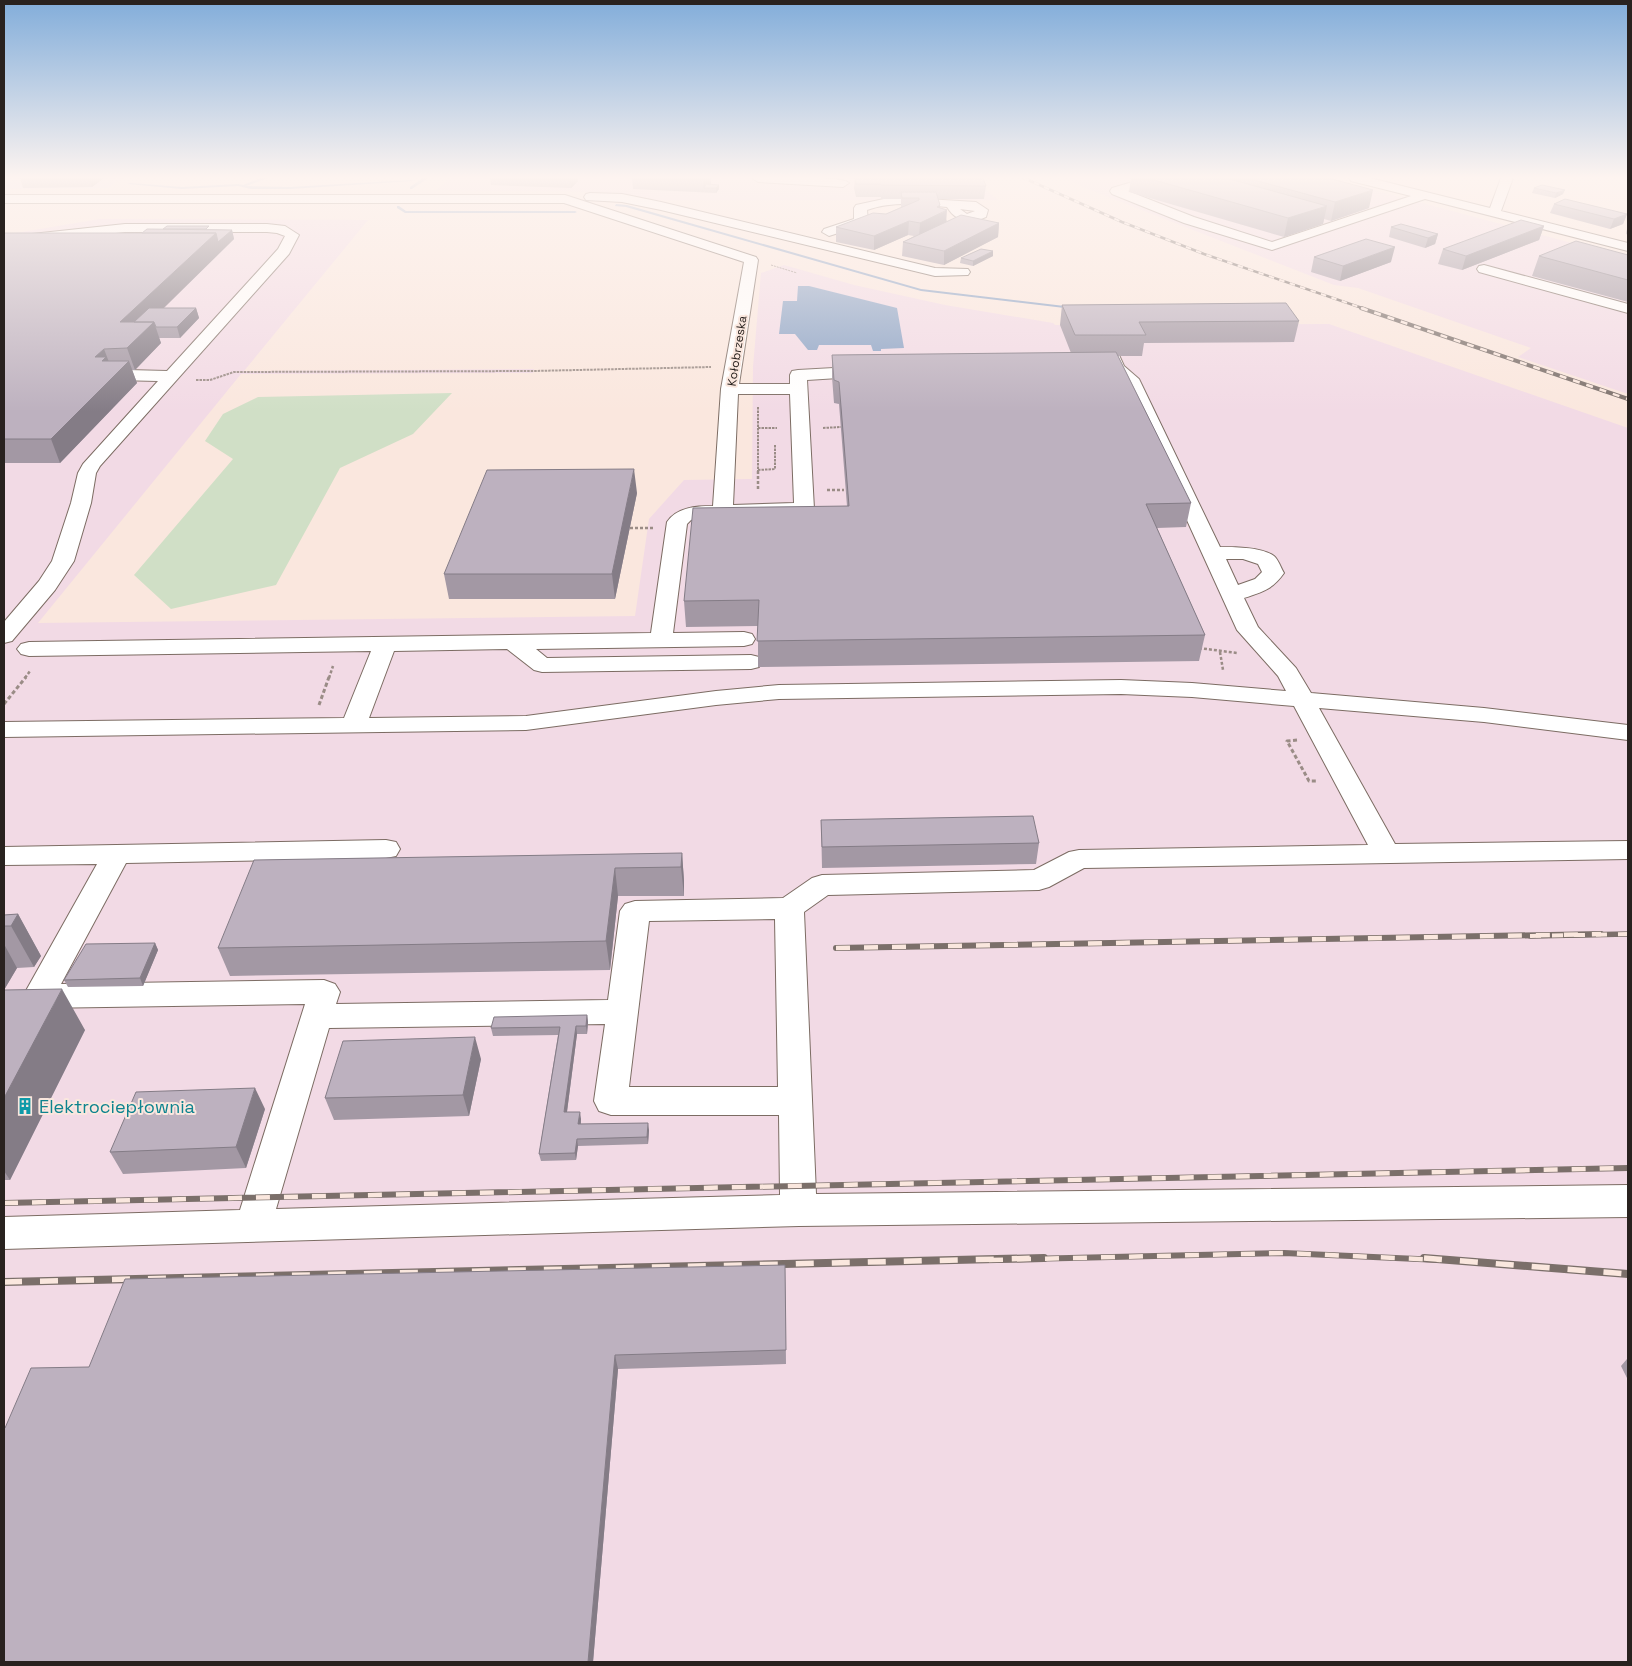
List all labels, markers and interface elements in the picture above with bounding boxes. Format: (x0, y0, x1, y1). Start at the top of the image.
street label: Kołobrzeska (724, 314, 750, 387)
place label: Elektrociepłownia (39, 1095, 195, 1118)
building icon: Elektrociepłownia (15, 1096, 35, 1116)

